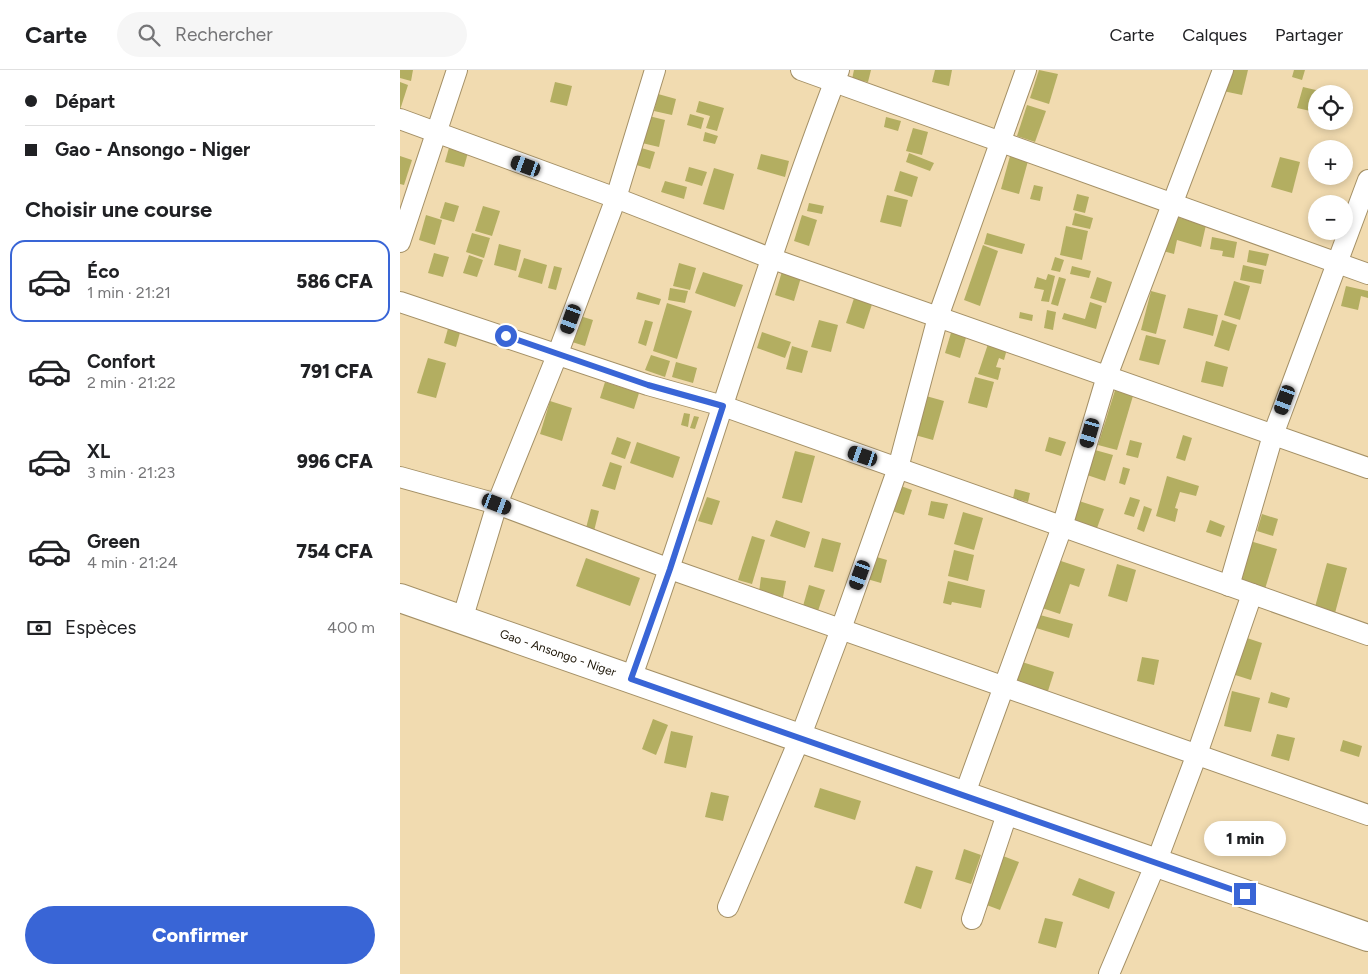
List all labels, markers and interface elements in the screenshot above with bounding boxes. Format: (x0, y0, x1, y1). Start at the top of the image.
search box (117, 12, 467, 57)
text: Carte (25, 20, 87, 49)
icon: search (135, 21, 163, 49)
text: Rechercher (175, 23, 273, 46)
text: Carte (1109, 24, 1154, 46)
text: Calques (1182, 24, 1247, 46)
text: Partager (1275, 24, 1343, 46)
map controls (1308, 85, 1353, 240)
button: locate (1308, 85, 1353, 130)
text: Départ (55, 90, 115, 113)
text: Gao - Ansongo - Niger (55, 138, 250, 161)
button: + (1308, 140, 1353, 185)
car (509, 154, 542, 178)
button: − (1308, 195, 1353, 240)
text: Choisir une course (25, 196, 212, 223)
icon: car (27, 259, 72, 304)
text: Éco (87, 260, 120, 283)
text: 586 CFA (296, 270, 373, 293)
text: 1 min · 21:21 (87, 283, 171, 302)
car (558, 302, 583, 336)
route start (495, 325, 517, 347)
icon: car (27, 349, 72, 394)
text: Confort (87, 350, 156, 373)
text: 791 CFA (300, 360, 373, 383)
text: 2 min · 21:22 (87, 373, 176, 392)
car (1272, 383, 1297, 417)
car (1078, 417, 1101, 449)
icon: car (27, 439, 72, 484)
text: XL (87, 440, 110, 463)
car (846, 444, 879, 468)
text: 996 CFA (297, 450, 373, 473)
text: 3 min · 21:23 (87, 463, 175, 482)
car (480, 492, 513, 516)
icon: car (27, 529, 72, 574)
text: Green (87, 530, 140, 553)
text: 754 CFA (296, 540, 373, 563)
text: 4 min · 21:24 (87, 553, 178, 572)
car (847, 558, 872, 592)
icon: cash (25, 614, 53, 642)
text: Espèces (65, 616, 136, 639)
text: 400 m (327, 618, 375, 637)
street label: Gao - Ansongo - Niger (498, 627, 618, 679)
callout: 1 min (1204, 822, 1286, 856)
text: 1 min (1226, 829, 1264, 848)
route end (1234, 883, 1256, 905)
button: Confirmer (25, 906, 375, 964)

